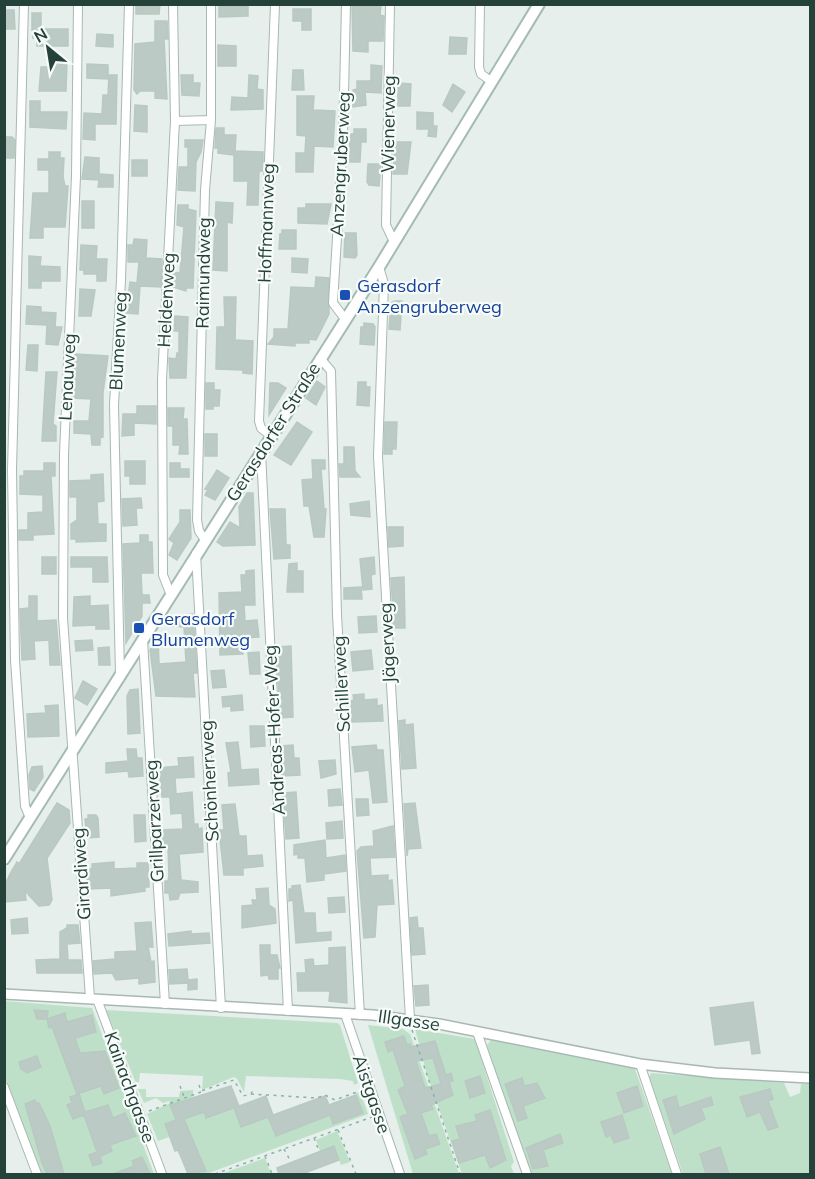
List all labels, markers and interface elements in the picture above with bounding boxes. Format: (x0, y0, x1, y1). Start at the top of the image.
north arrow (18, 18, 78, 78)
text: N (30, 23, 51, 47)
street label: Wienerweg (376, 75, 400, 173)
street label: Anzengruberweg (325, 91, 355, 237)
street label: Hoffmannweg (252, 163, 280, 283)
street label: Raimundweg (191, 217, 215, 329)
street label: Heldenweg (152, 252, 180, 348)
place label: Gerasdorf Anzengruberweg (357, 274, 502, 318)
marker: Gerasdorf Anzengruberweg (338, 288, 352, 302)
street label: Blumenweg (104, 291, 132, 391)
street label: Lenauweg (53, 333, 81, 421)
street label: Gerasdorfer Straße (221, 358, 325, 506)
street label: Jägerweg (373, 602, 401, 684)
place label: Gerasdorf Blumenweg (151, 607, 250, 651)
marker: Gerasdorf Blumenweg (132, 621, 146, 635)
street label: Schillerweg (327, 635, 355, 733)
street label: Andreas-Hofer-Weg (258, 644, 290, 816)
street label: Schönherrweg (194, 720, 224, 842)
street label: Grillparzerweg (139, 759, 169, 883)
street label: Girardiweg (66, 827, 96, 921)
street label: Illgasse (376, 1004, 442, 1036)
street label: Kainachgasse (99, 1028, 161, 1146)
street label: Aistgasse (348, 1052, 396, 1136)

